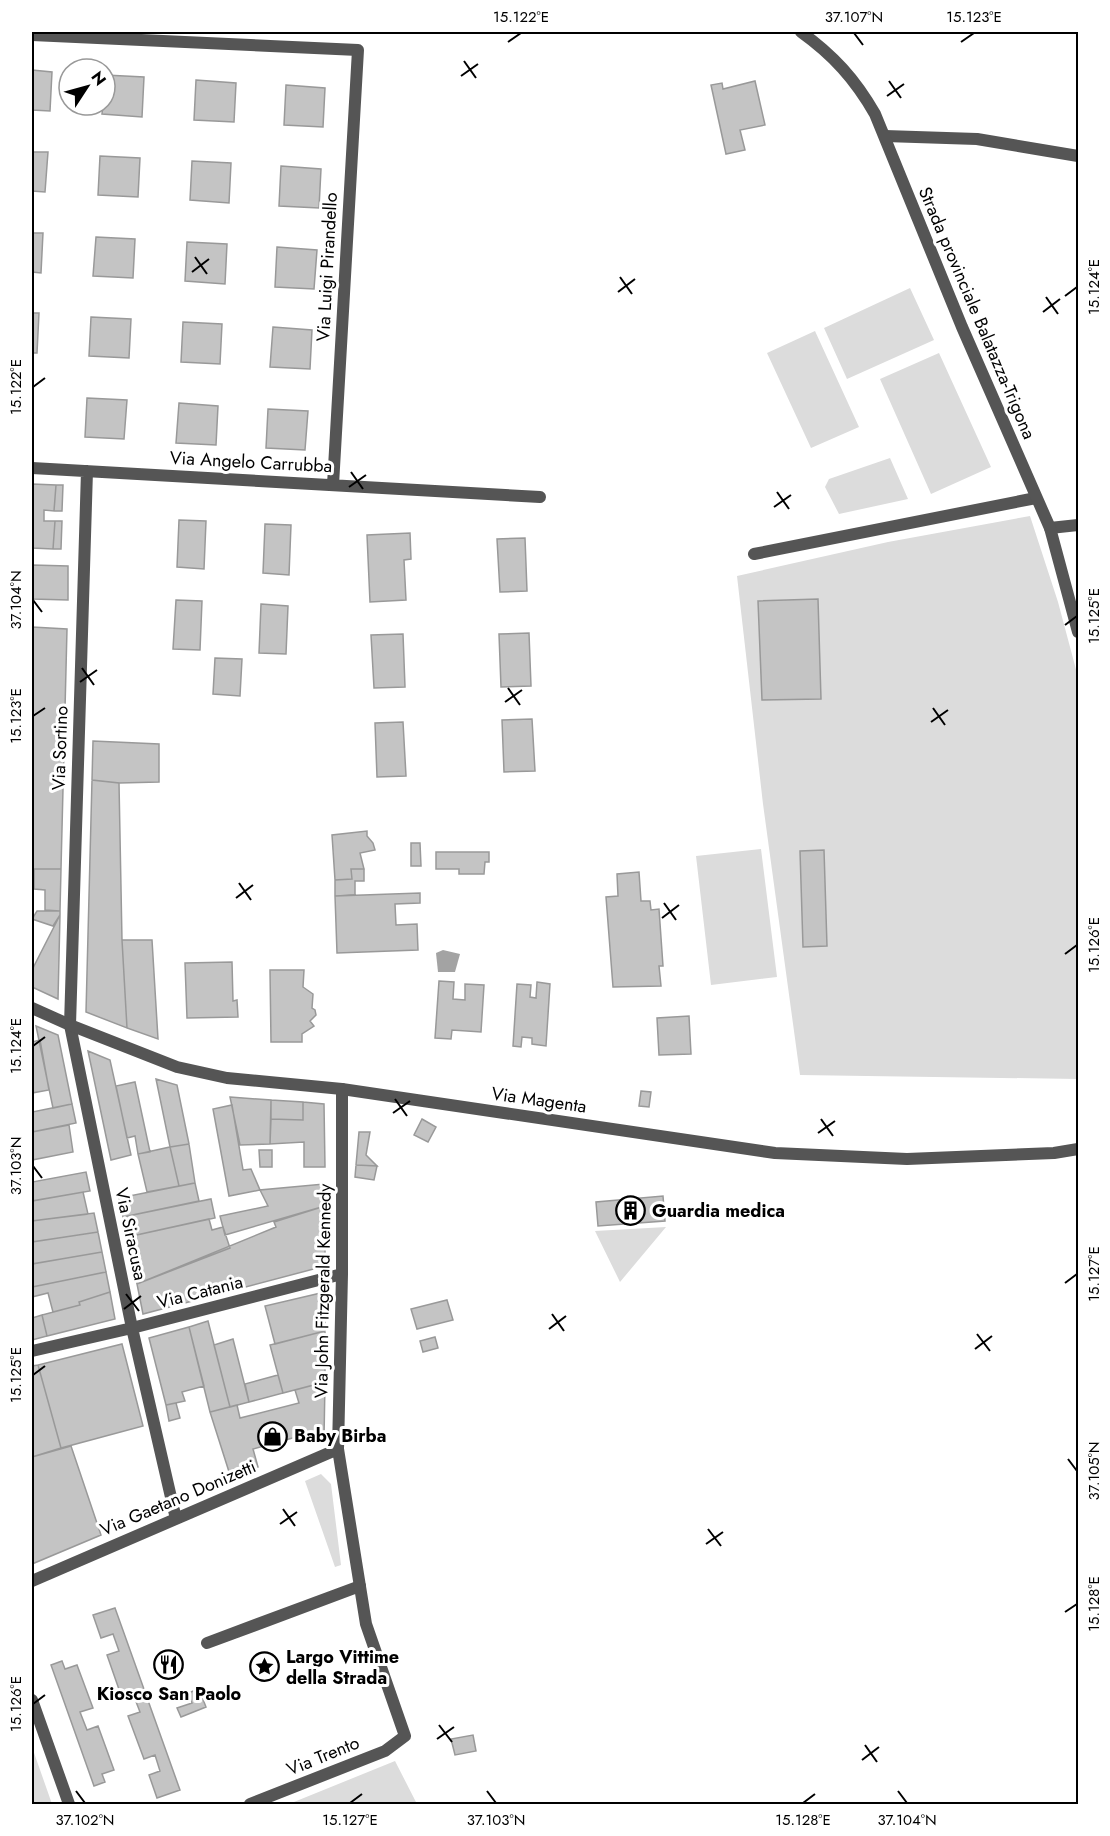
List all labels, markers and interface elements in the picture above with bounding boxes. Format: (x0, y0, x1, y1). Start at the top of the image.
text: 15.122°E (493, 6, 549, 28)
text: 37.107°N (825, 6, 883, 28)
text: 15.123°E (946, 6, 1002, 28)
north arrow (57, 57, 117, 117)
text: N (86, 67, 112, 90)
street label: Strada provinciale Balatazza-Trigona (912, 183, 1042, 443)
street label: Via Luigi Pirandello (310, 192, 344, 342)
text: 15.124°E (1083, 259, 1105, 315)
text: 15.122°E (5, 359, 27, 415)
street label: Via Angelo Carrubba (169, 445, 333, 479)
text: 37.104°N (5, 570, 27, 630)
text: 15.125°E (1083, 588, 1105, 644)
text: 15.123°E (5, 688, 27, 744)
street label: Via Sortino (46, 705, 74, 791)
text: 15.126°E (1083, 917, 1105, 973)
text: 15.124°E (5, 1018, 27, 1074)
street label: Via Magenta (490, 1080, 588, 1120)
text: 37.103°N (5, 1137, 27, 1195)
street label: Via John Fitzgerald Kennedy (308, 1183, 338, 1398)
street label: Via Siracusa (109, 1185, 153, 1283)
building icon: Guardia medica (615, 1195, 647, 1227)
place label: Guardia medica (652, 1198, 785, 1224)
text: 15.127°E (1083, 1246, 1105, 1302)
street label: Via Catania (154, 1269, 246, 1315)
text: 15.125°E (5, 1347, 27, 1403)
shop icon: Baby Birba (257, 1420, 289, 1452)
place label: Baby Birba (294, 1423, 386, 1449)
text: 37.105°N (1083, 1442, 1105, 1500)
street label: Via Gaetano Donizetti (96, 1453, 260, 1543)
text: 15.128°E (1083, 1576, 1105, 1632)
place label: Largo Vittime della Strada (286, 1644, 399, 1691)
restaurant icon: Kiosco San Paolo (153, 1649, 185, 1681)
place icon: Largo Vittime della Strada (249, 1651, 281, 1683)
text: 15.126°E (5, 1676, 27, 1732)
place label: Kiosco San Paolo (97, 1681, 242, 1707)
street label: Via Trento (283, 1730, 363, 1782)
text: 37.102°N (56, 1809, 114, 1831)
text: 15.127°E (322, 1809, 378, 1831)
text: 37.103°N (467, 1809, 525, 1831)
text: 15.128°E (775, 1809, 831, 1831)
text: 37.104°N (877, 1809, 937, 1831)

